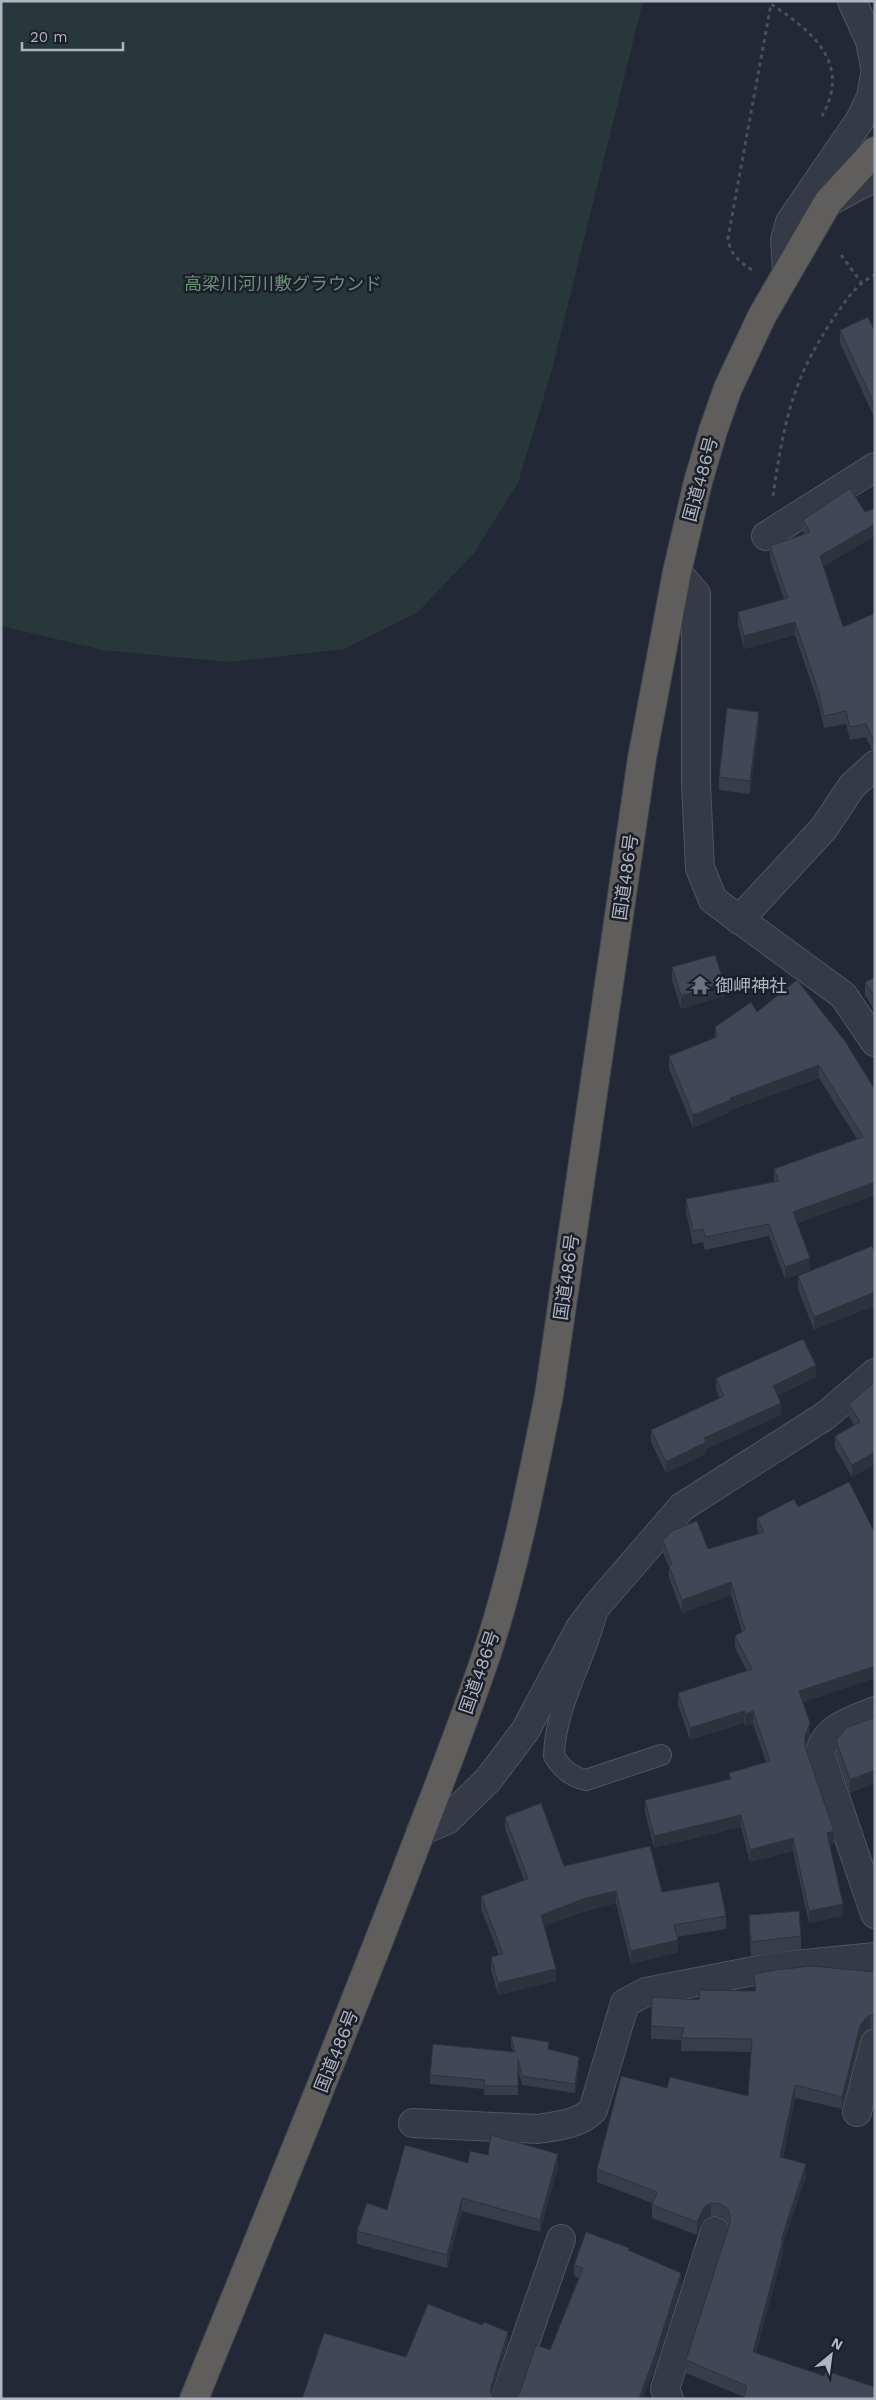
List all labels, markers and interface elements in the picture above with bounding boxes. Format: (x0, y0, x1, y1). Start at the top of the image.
scale bar (22, 20, 124, 52)
text: 20 m (30, 28, 68, 46)
park label: 高梁川河川敷グラウンド (184, 273, 382, 294)
street label: 国道486号 (679, 434, 721, 524)
street label: 国道486号 (609, 832, 641, 922)
temple icon: 御岬神社 (689, 974, 711, 996)
place label: 御岬神社 (715, 975, 787, 996)
street label: 国道486号 (550, 1232, 582, 1322)
street label: 国道486号 (455, 1627, 503, 1717)
street label: 国道486号 (310, 2007, 362, 2095)
north arrow (806, 2330, 856, 2380)
text: N (829, 2334, 846, 2353)

